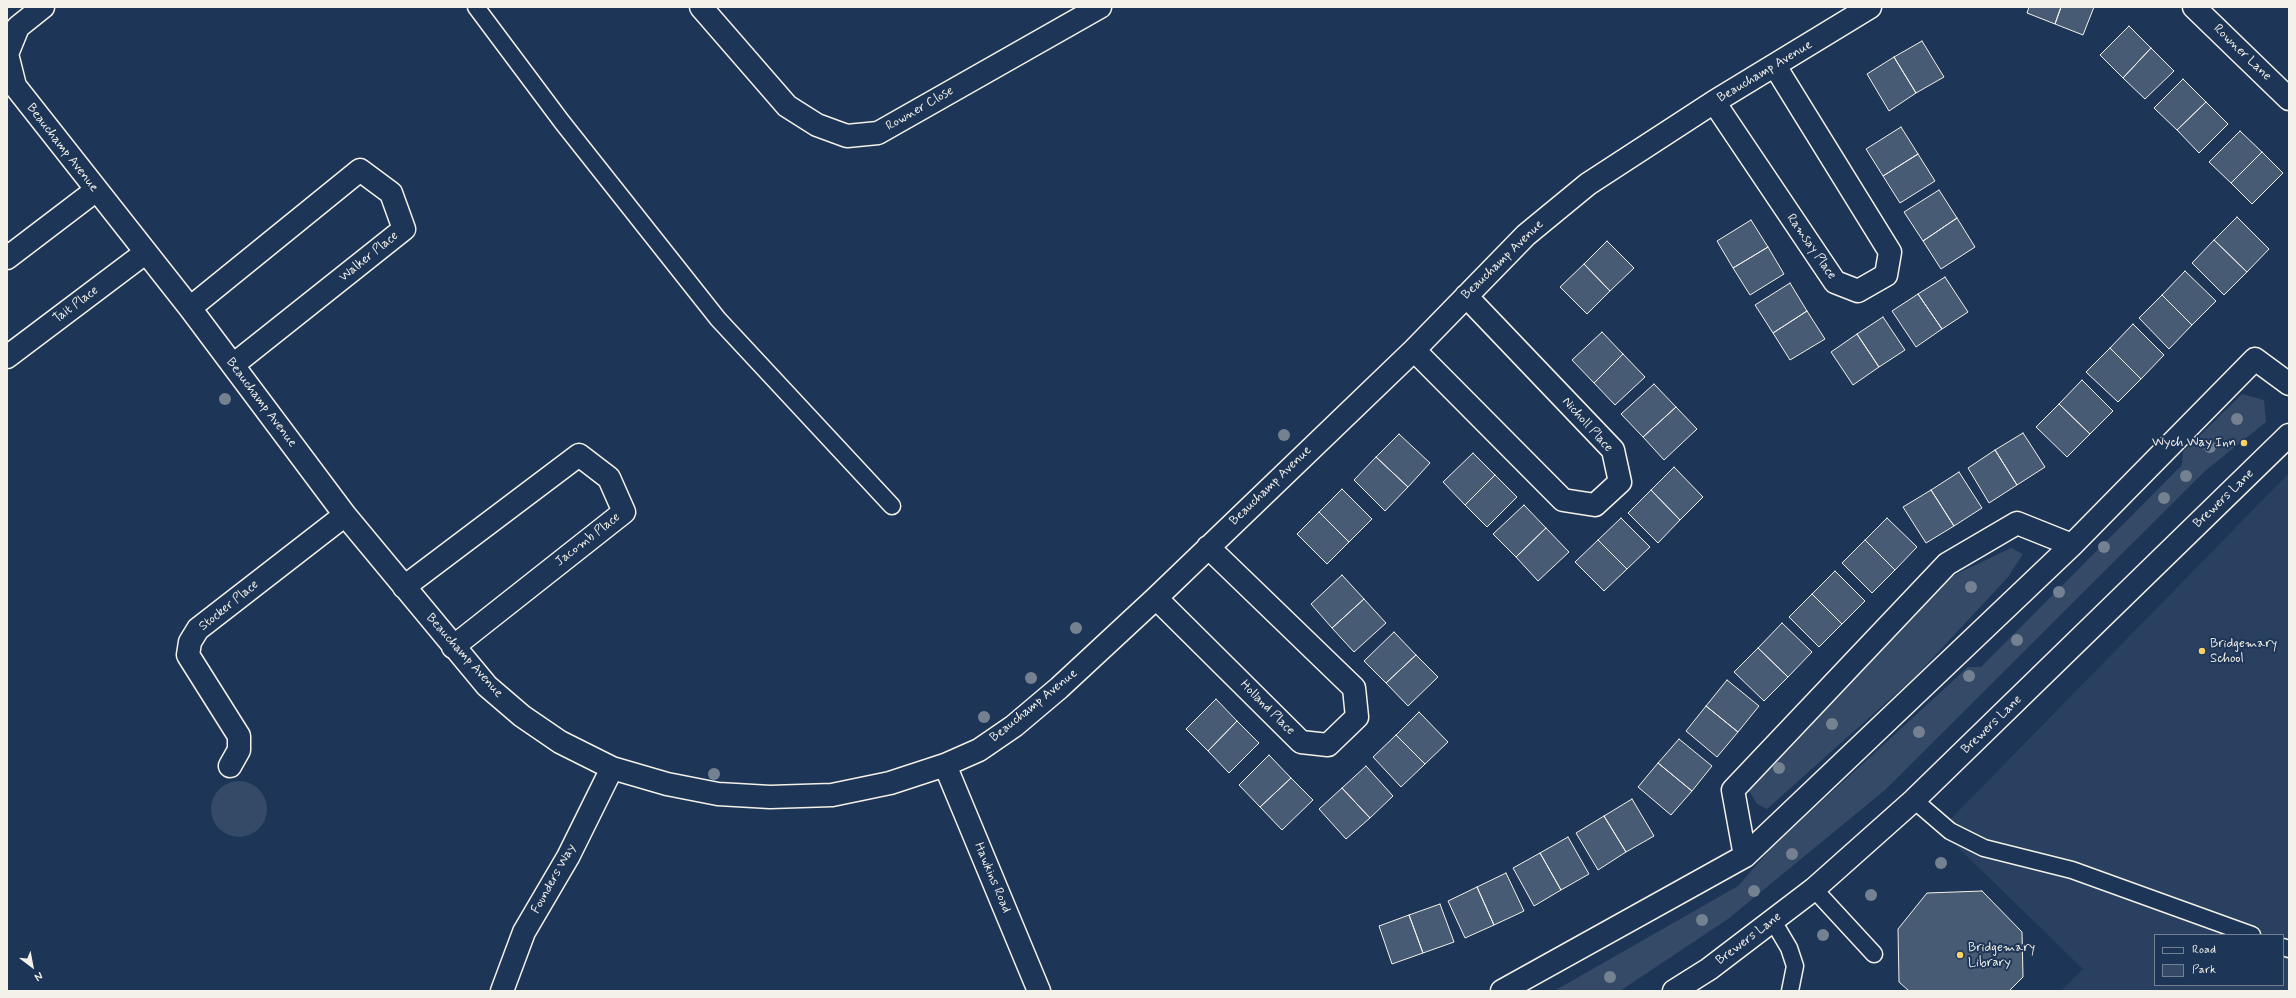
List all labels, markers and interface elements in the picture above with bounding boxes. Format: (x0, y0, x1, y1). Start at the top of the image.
street label: Rowner Lane (2210, 22, 2274, 84)
street label: Beauchamp Avenue (1715, 38, 1815, 106)
street label: Rowner Close (883, 83, 957, 135)
street label: Beauchamp Avenue (23, 101, 101, 195)
street label: Ramsay Place (1783, 211, 1839, 283)
street label: Beauchamp Avenue (1459, 217, 1547, 303)
street label: Walker Place (336, 228, 402, 286)
street label: Tait Place (50, 283, 102, 327)
street label: Beauchamp Avenue (222, 355, 300, 451)
street label: Nicholl Place (1558, 394, 1616, 456)
place label: Wych Way Inn (2152, 435, 2236, 451)
marker: Wych Way Inn (2239, 438, 2249, 448)
street label: Beauchamp Avenue (1227, 443, 1315, 529)
street label: Brewers Lane (2191, 466, 2257, 532)
street label: Jacomb Place (552, 510, 624, 570)
street label: Stocker Place (196, 577, 262, 635)
street label: Beauchamp Avenue (422, 611, 506, 701)
place label: Bridgemary School (2210, 636, 2277, 667)
marker: Bridgemary School (2197, 646, 2207, 656)
street label: Beauchamp Avenue (987, 666, 1081, 746)
street label: Holland Place (1236, 677, 1298, 739)
street label: Brewers Lane (1959, 692, 2025, 758)
street label: Hawkins Road (970, 840, 1014, 916)
street label: Founders Way (528, 841, 580, 917)
street label: Brewers Lane (1713, 909, 1785, 969)
legend (2154, 934, 2284, 986)
place label: Bridgemary Library (1968, 940, 2035, 971)
text: Road (2192, 942, 2216, 958)
north arrow (12, 946, 52, 986)
marker: Bridgemary Library (1955, 950, 1965, 960)
text: Park (2192, 962, 2216, 978)
text: N (32, 968, 45, 984)

